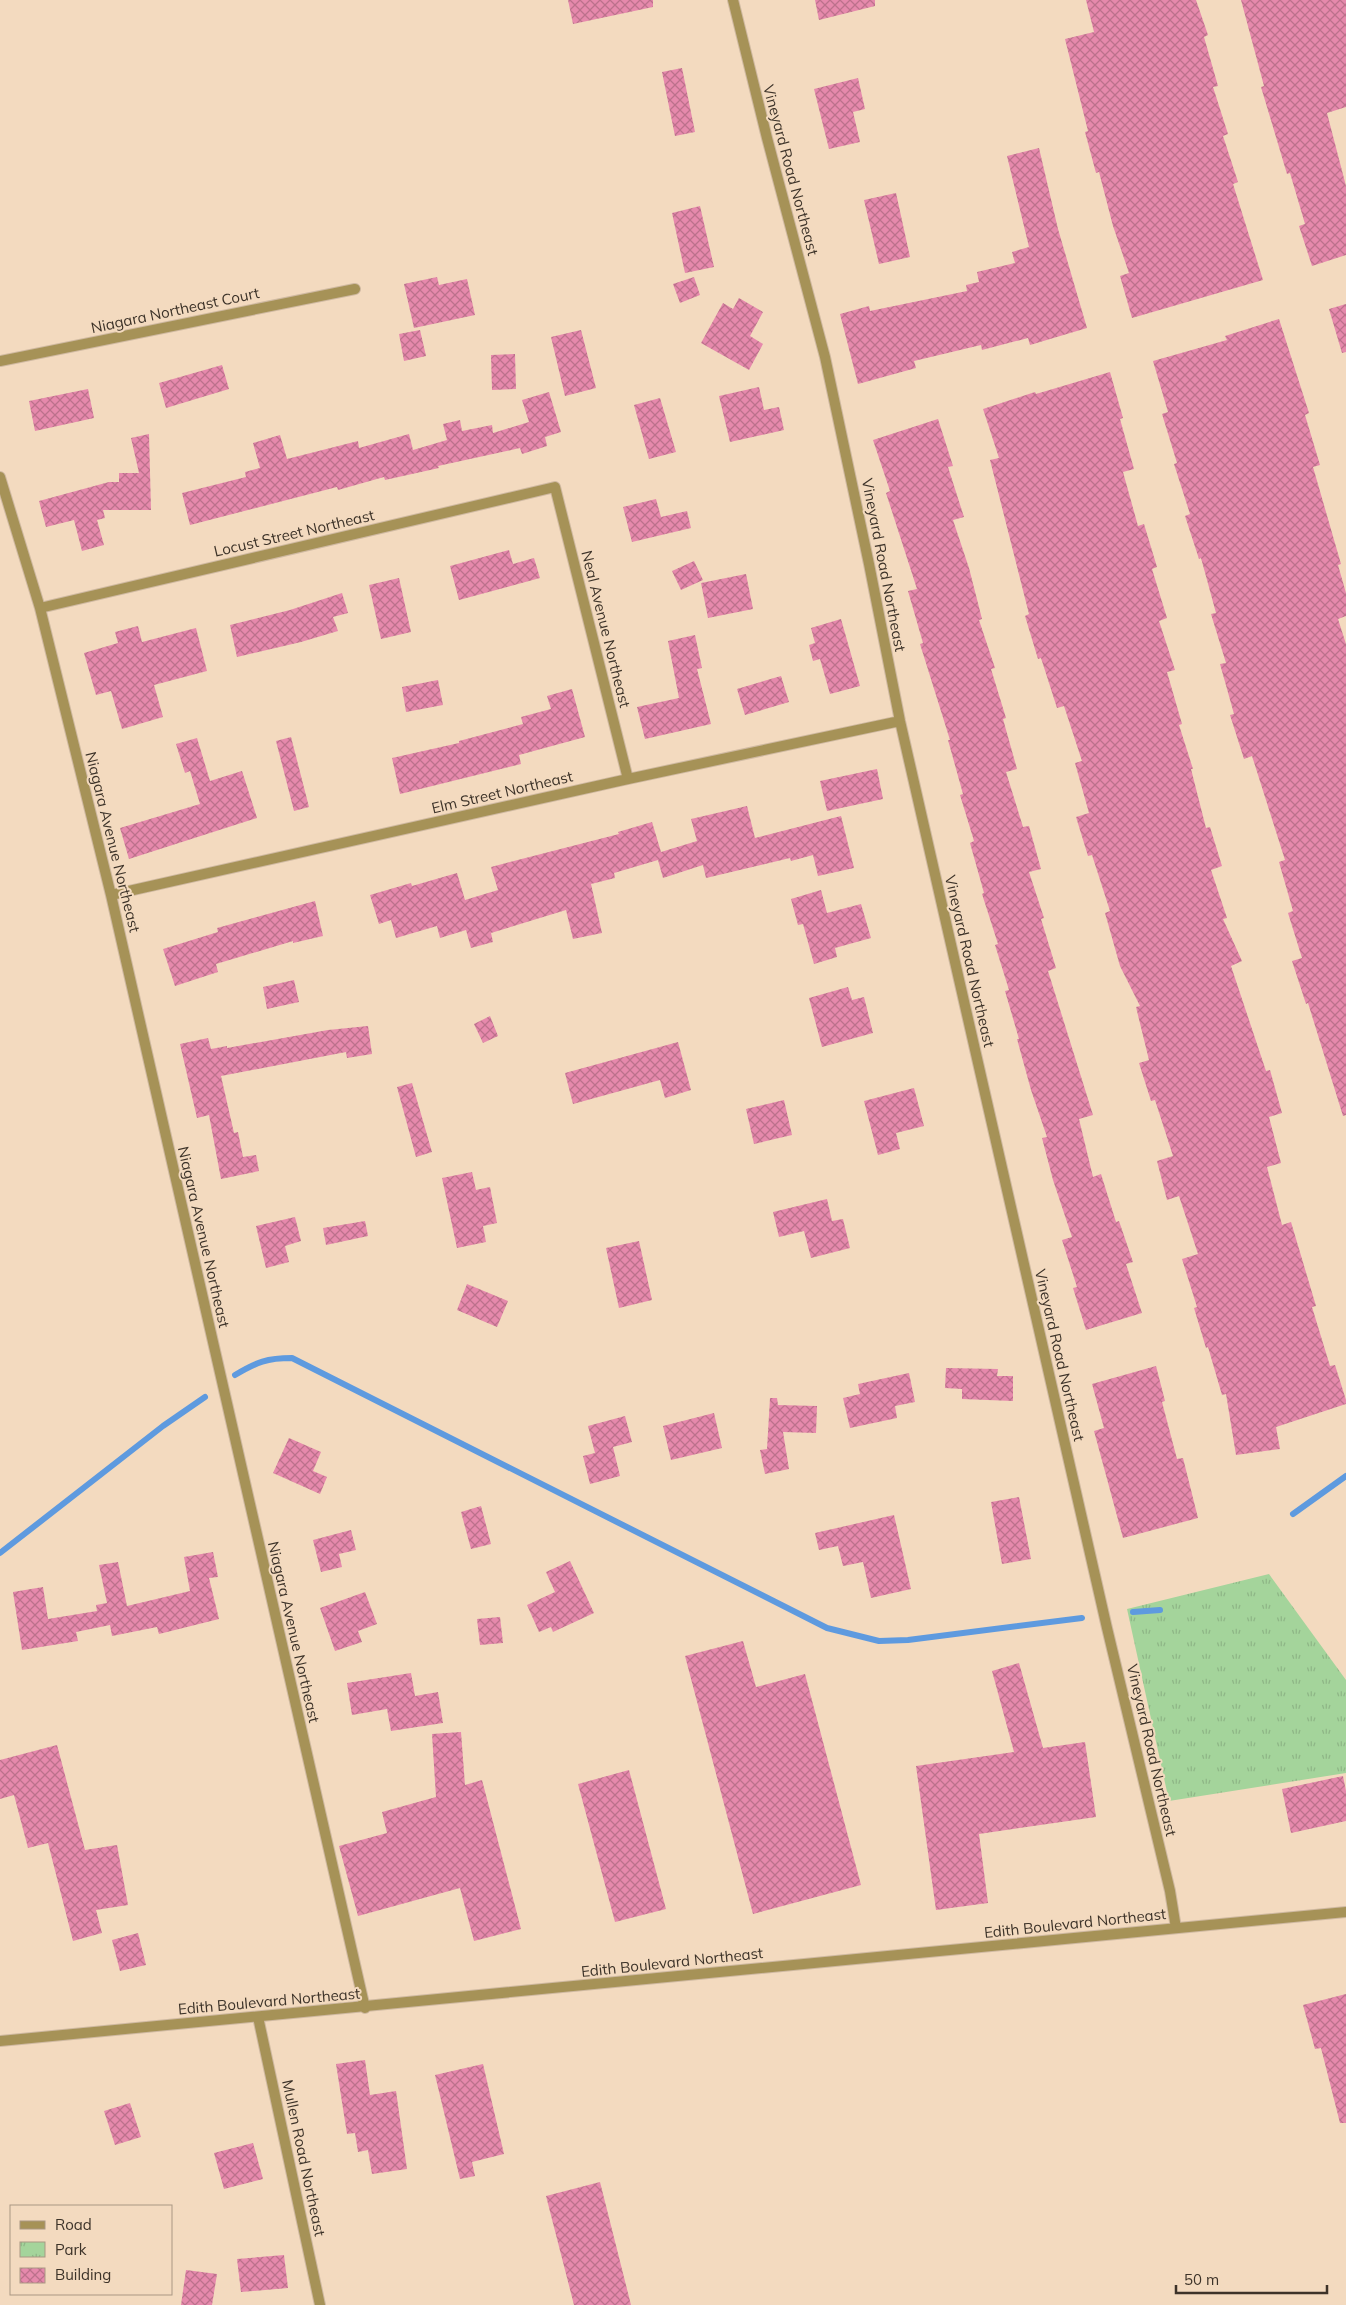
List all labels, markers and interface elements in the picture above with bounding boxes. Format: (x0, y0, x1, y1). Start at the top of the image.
street label: Vineyard Road Northeast (759, 82, 823, 258)
street label: Niagara Northeast Court (89, 283, 261, 337)
street label: Vineyard Road Northeast (858, 477, 910, 653)
street label: Locust Street Northeast (212, 505, 376, 561)
street label: Neal Avenue Northeast (577, 548, 635, 710)
street label: Niagara Avenue Northeast (81, 750, 145, 934)
street label: Elm Street Northeast (430, 767, 574, 817)
street label: Vineyard Road Northeast (941, 873, 999, 1049)
street label: Niagara Avenue Northeast (174, 1144, 234, 1330)
street label: Vineyard Road Northeast (1031, 1267, 1089, 1443)
street label: Niagara Avenue Northeast (264, 1539, 324, 1725)
street label: Vineyard Road Northeast (1123, 1662, 1181, 1838)
street label: Edith Boulevard Northeast (983, 1904, 1167, 1942)
street label: Edith Boulevard Northeast (580, 1943, 764, 1981)
street label: Edith Boulevard Northeast (177, 1984, 361, 2018)
street label: Mullen Road Northeast (278, 2078, 330, 2238)
legend (10, 2205, 172, 2295)
text: Road (55, 2215, 92, 2234)
text: Park (55, 2240, 87, 2259)
scale bar (1176, 2262, 1327, 2294)
text: Building (55, 2265, 111, 2284)
text: 50 m (1184, 2270, 1219, 2289)

